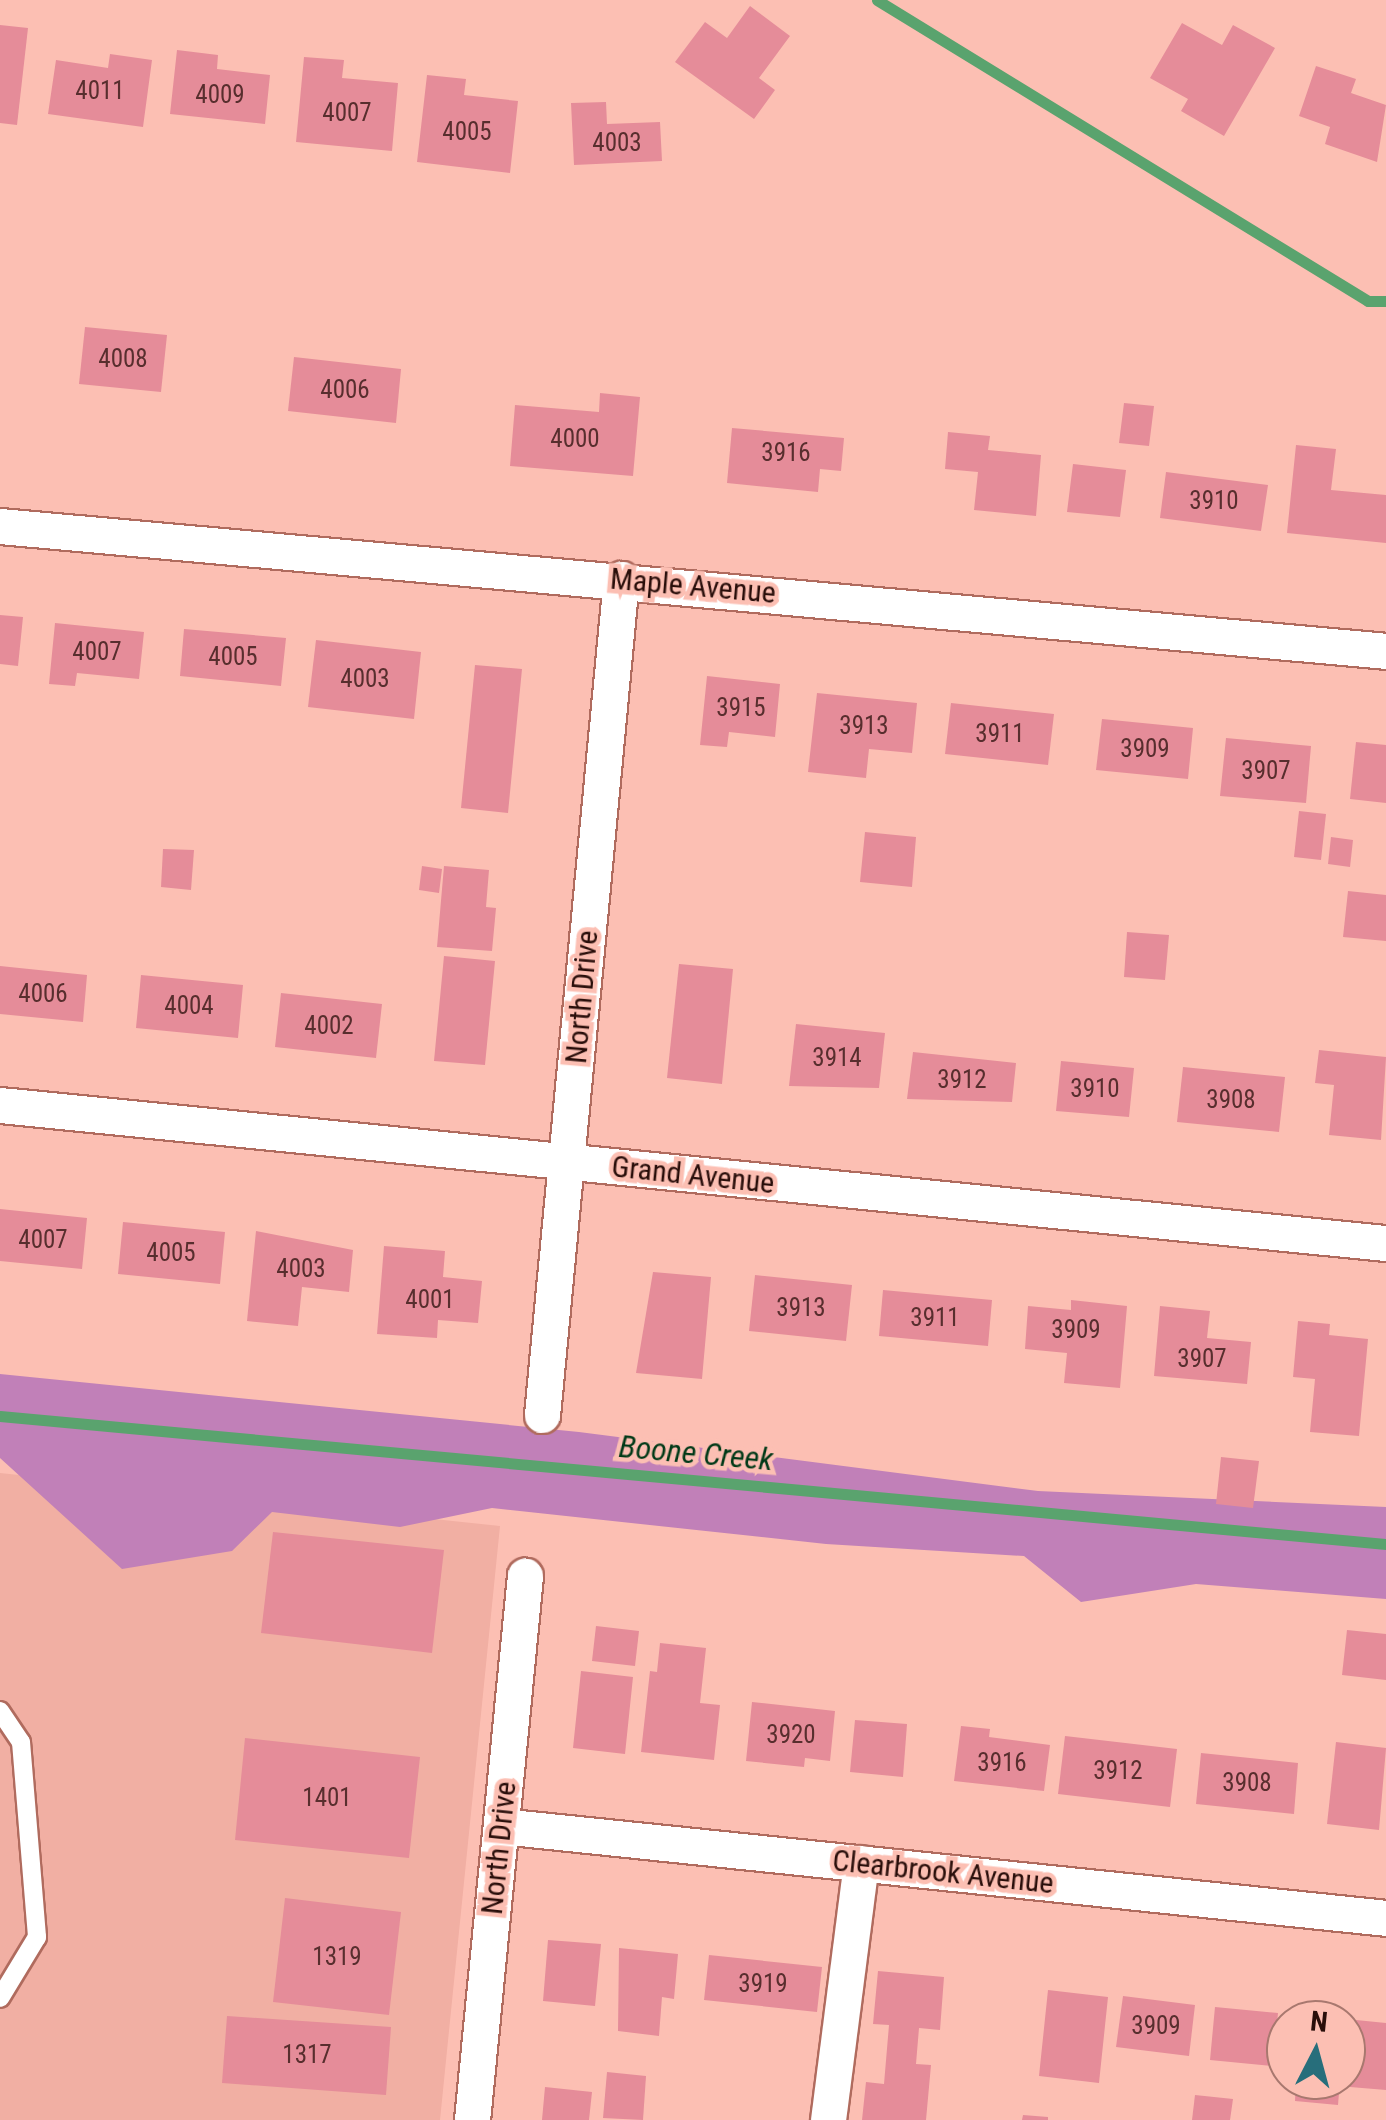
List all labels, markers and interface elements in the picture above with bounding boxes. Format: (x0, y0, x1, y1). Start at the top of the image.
house number: 4011 (75, 76, 125, 106)
house number: 4009 (195, 80, 245, 110)
house number: 4007 (322, 98, 372, 128)
house number: 4005 (442, 117, 492, 147)
house number: 4003 (592, 128, 642, 158)
house number: 4008 (98, 344, 148, 374)
house number: 4006 (320, 375, 370, 405)
house number: 4000 (550, 424, 600, 454)
house number: 3916 (761, 438, 811, 468)
house number: 3910 (1189, 486, 1239, 516)
street label: Maple Avenue (609, 561, 777, 611)
house number: 4007 (72, 637, 122, 667)
house number: 4005 (208, 642, 258, 672)
house number: 4003 (340, 664, 390, 694)
house number: 3915 (716, 693, 766, 723)
house number: 3913 (839, 711, 889, 741)
house number: 3911 (975, 719, 1025, 749)
house number: 3909 (1120, 734, 1170, 764)
house number: 3907 (1241, 756, 1291, 786)
street label: North Drive (558, 929, 606, 1065)
house number: 4006 (18, 979, 68, 1009)
house number: 4004 (164, 991, 214, 1021)
house number: 4002 (304, 1011, 354, 1041)
house number: 3914 (812, 1043, 862, 1073)
house number: 3912 (937, 1065, 987, 1095)
house number: 3910 (1070, 1074, 1120, 1104)
house number: 3908 (1206, 1085, 1256, 1115)
street label: Grand Avenue (610, 1149, 776, 1201)
house number: 4007 (18, 1225, 68, 1255)
house number: 4005 (146, 1238, 196, 1268)
house number: 4003 (276, 1254, 326, 1284)
house number: 4001 (405, 1285, 455, 1315)
house number: 3913 (776, 1293, 826, 1323)
house number: 3911 (910, 1303, 960, 1333)
house number: 3909 (1051, 1315, 1101, 1345)
house number: 3907 (1177, 1344, 1227, 1374)
water label: Boone Creek (617, 1427, 775, 1479)
house number: 3920 (766, 1720, 816, 1750)
house number: 3916 (977, 1748, 1027, 1778)
house number: 3912 (1093, 1756, 1143, 1786)
house number: 3908 (1222, 1768, 1272, 1798)
street label: North Drive (474, 1780, 524, 1916)
house number: 1401 (302, 1783, 352, 1813)
street label: Clearbrook Avenue (831, 1842, 1055, 1902)
house number: 1319 (312, 1942, 362, 1972)
house number: 3919 (738, 1969, 788, 1999)
north arrow (1266, 2000, 1366, 2100)
text: N (1309, 2004, 1329, 2039)
house number: 3909 (1131, 2011, 1181, 2041)
house number: 1317 (282, 2040, 332, 2070)

